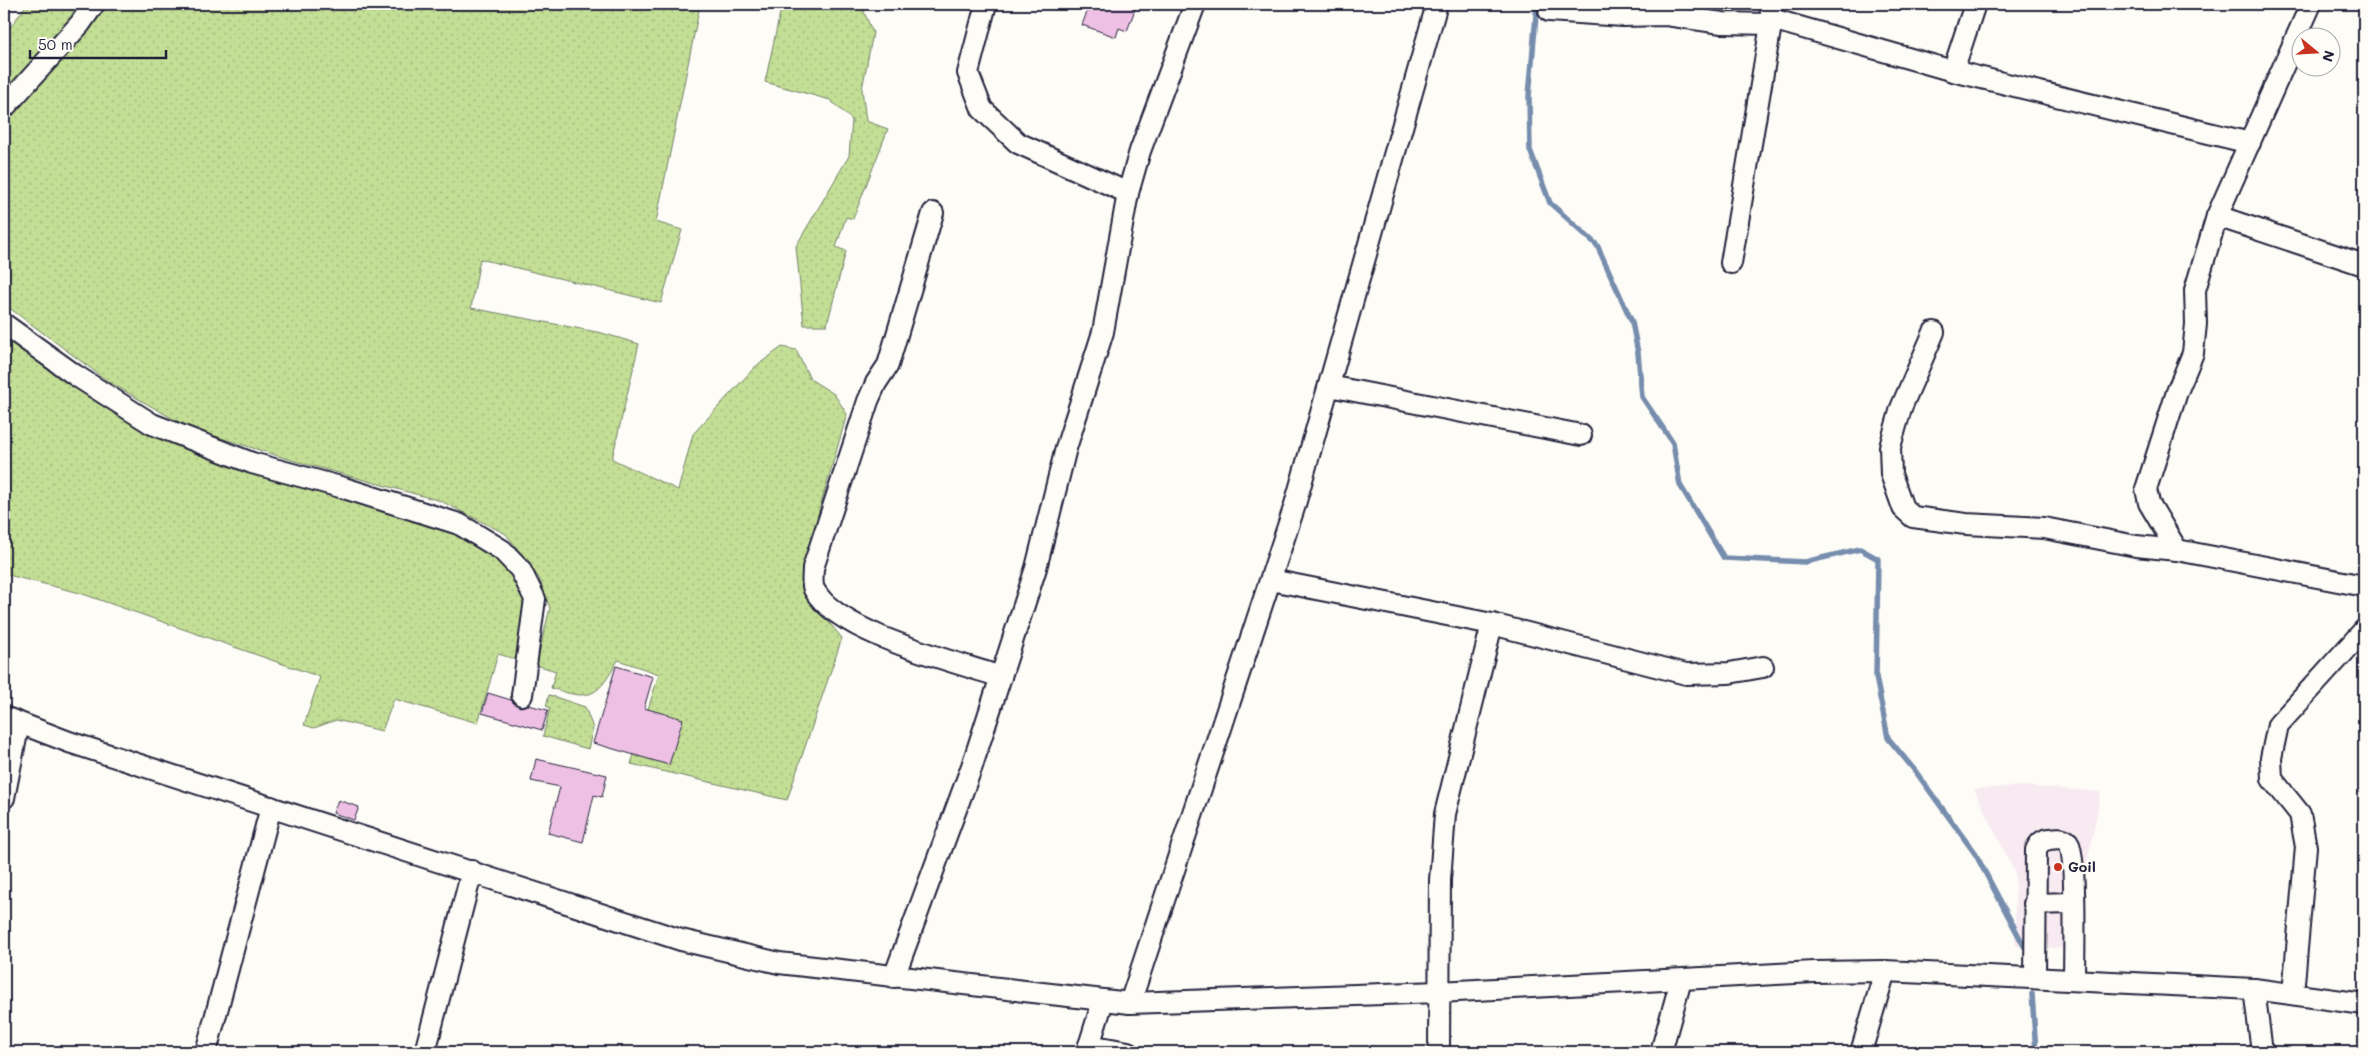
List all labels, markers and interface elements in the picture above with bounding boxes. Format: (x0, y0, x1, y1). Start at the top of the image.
scale bar (30, 28, 166, 60)
north arrow (2290, 28, 2340, 78)
text: 50 m (38, 34, 73, 54)
text: N (2318, 48, 2340, 64)
place label: Goil (2068, 857, 2096, 876)
marker: Goil (2052, 861, 2064, 873)

